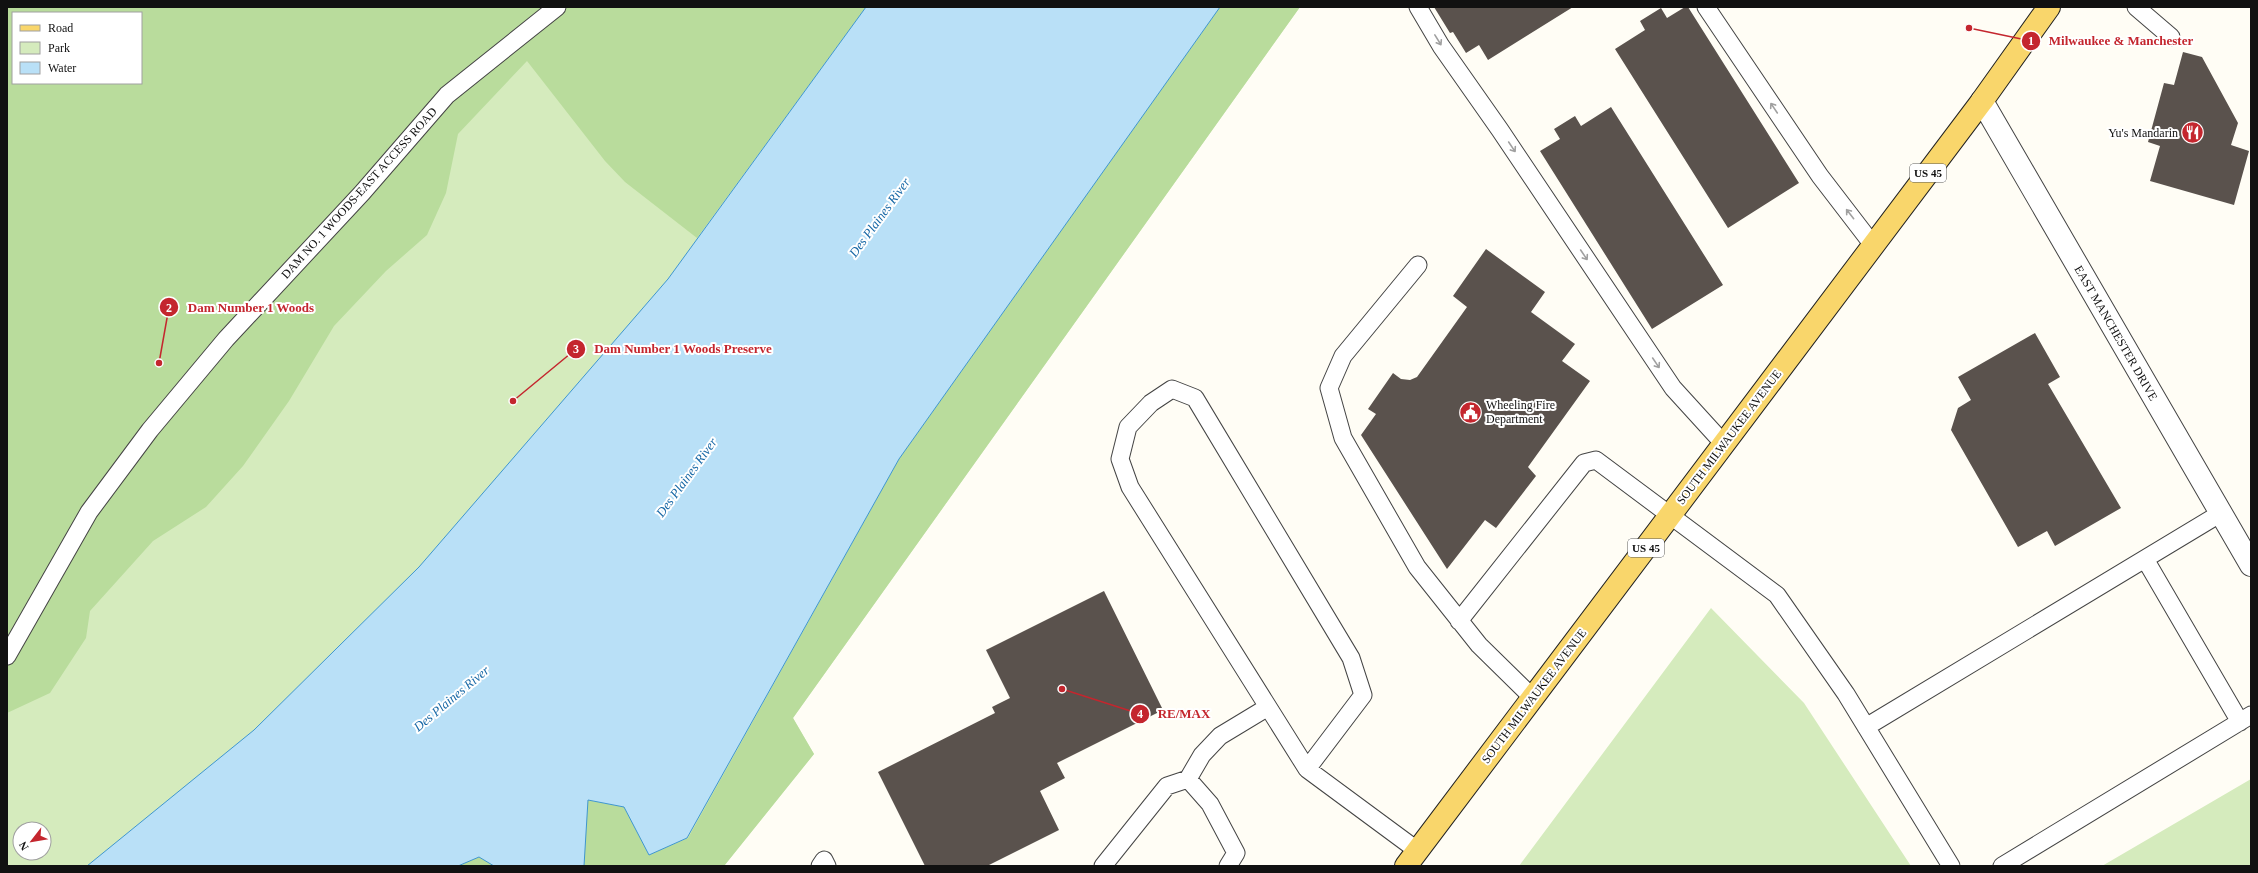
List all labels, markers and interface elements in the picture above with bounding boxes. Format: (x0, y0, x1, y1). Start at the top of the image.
legend (12, 12, 142, 84)
text: Road (48, 21, 73, 35)
callout: Milwaukee & Manchester (2021, 28, 2201, 53)
text: Milwaukee & Manchester (2049, 33, 2193, 48)
one-way arrow (1434, 34, 1442, 46)
text: 1 (2028, 34, 2034, 48)
text: Park (48, 41, 70, 55)
text: Water (48, 61, 76, 75)
one-way arrow (1770, 103, 1778, 114)
street label: DAM NO. 1 WOODS-EAST ACCESS ROAD (278, 104, 440, 282)
restaurant icon: Yu's Mandarin (2180, 120, 2206, 146)
place label: Yu's Mandarin (2108, 126, 2178, 140)
one-way arrow (1507, 142, 1516, 153)
road number: US 45 (1910, 164, 1946, 182)
water label: Des Plaines River (845, 174, 914, 260)
one-way arrow (1845, 208, 1854, 219)
one-way arrow (1580, 249, 1588, 260)
street label: EAST MANCHESTER DRIVE (2071, 263, 2161, 403)
callout: Dam Number 1 Woods (159, 295, 322, 320)
text: Dam Number 1 Woods (188, 300, 314, 315)
text: 2 (166, 301, 172, 315)
callout: Dam Number 1 Woods Preserve (566, 336, 780, 361)
text: Dam Number 1 Woods Preserve (594, 341, 772, 356)
text: 3 (573, 342, 579, 356)
one-way arrow (1652, 357, 1660, 368)
street label: SOUTH MILWAUKEE AVENUE (1674, 367, 1784, 507)
place label: Wheeling Fire Department (1486, 398, 1555, 426)
public building icon: Wheeling Fire Department (1457, 399, 1483, 425)
water label: Des Plaines River (652, 434, 721, 520)
road number: US 45 (1628, 539, 1664, 557)
street label: SOUTH MILWAUKEE AVENUE (1479, 626, 1589, 766)
water label: Des Plaines River (410, 662, 493, 735)
callout: RE/MAX (1130, 701, 1219, 726)
text: RE/MAX (1158, 706, 1211, 721)
text: 4 (1137, 707, 1143, 721)
north arrow (12, 821, 52, 861)
text: N (16, 840, 31, 853)

